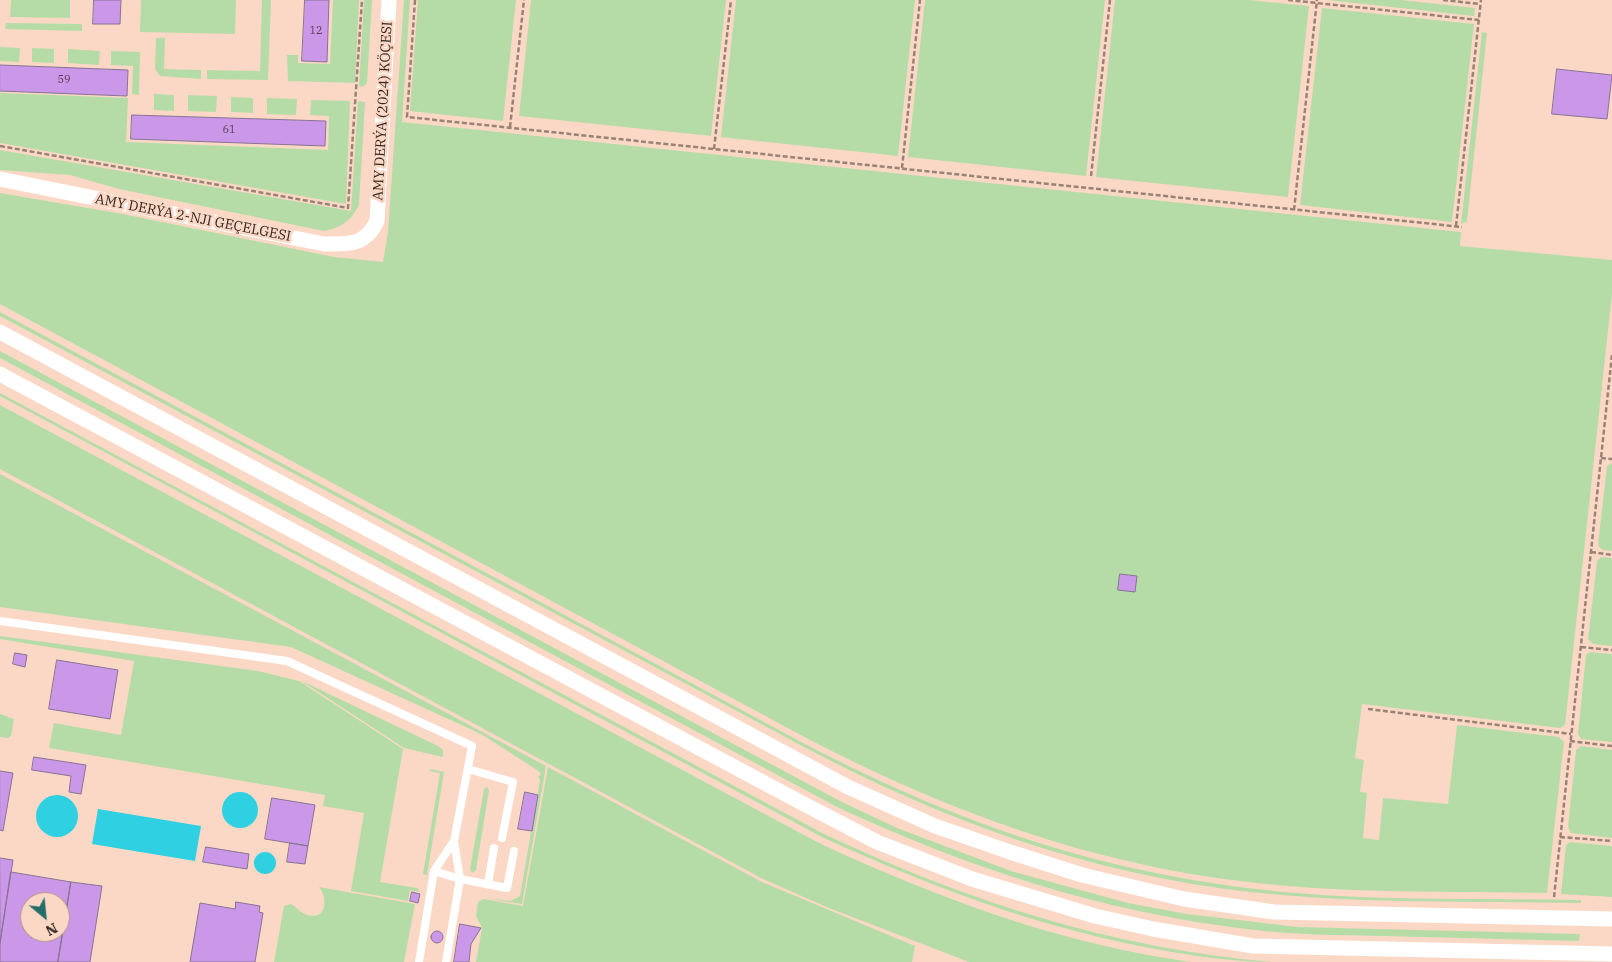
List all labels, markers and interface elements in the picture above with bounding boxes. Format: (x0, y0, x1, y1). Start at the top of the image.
street label: AMY DERÝA (2024) KÖÇESI (370, 21, 396, 201)
house number: 12 (309, 24, 323, 38)
house number: 59 (57, 73, 71, 87)
house number: 61 (222, 123, 236, 137)
street label: AMY DERÝA 2-NJI GEÇELGESI (94, 191, 292, 245)
north arrow (20, 892, 70, 942)
text: N (42, 919, 61, 940)

